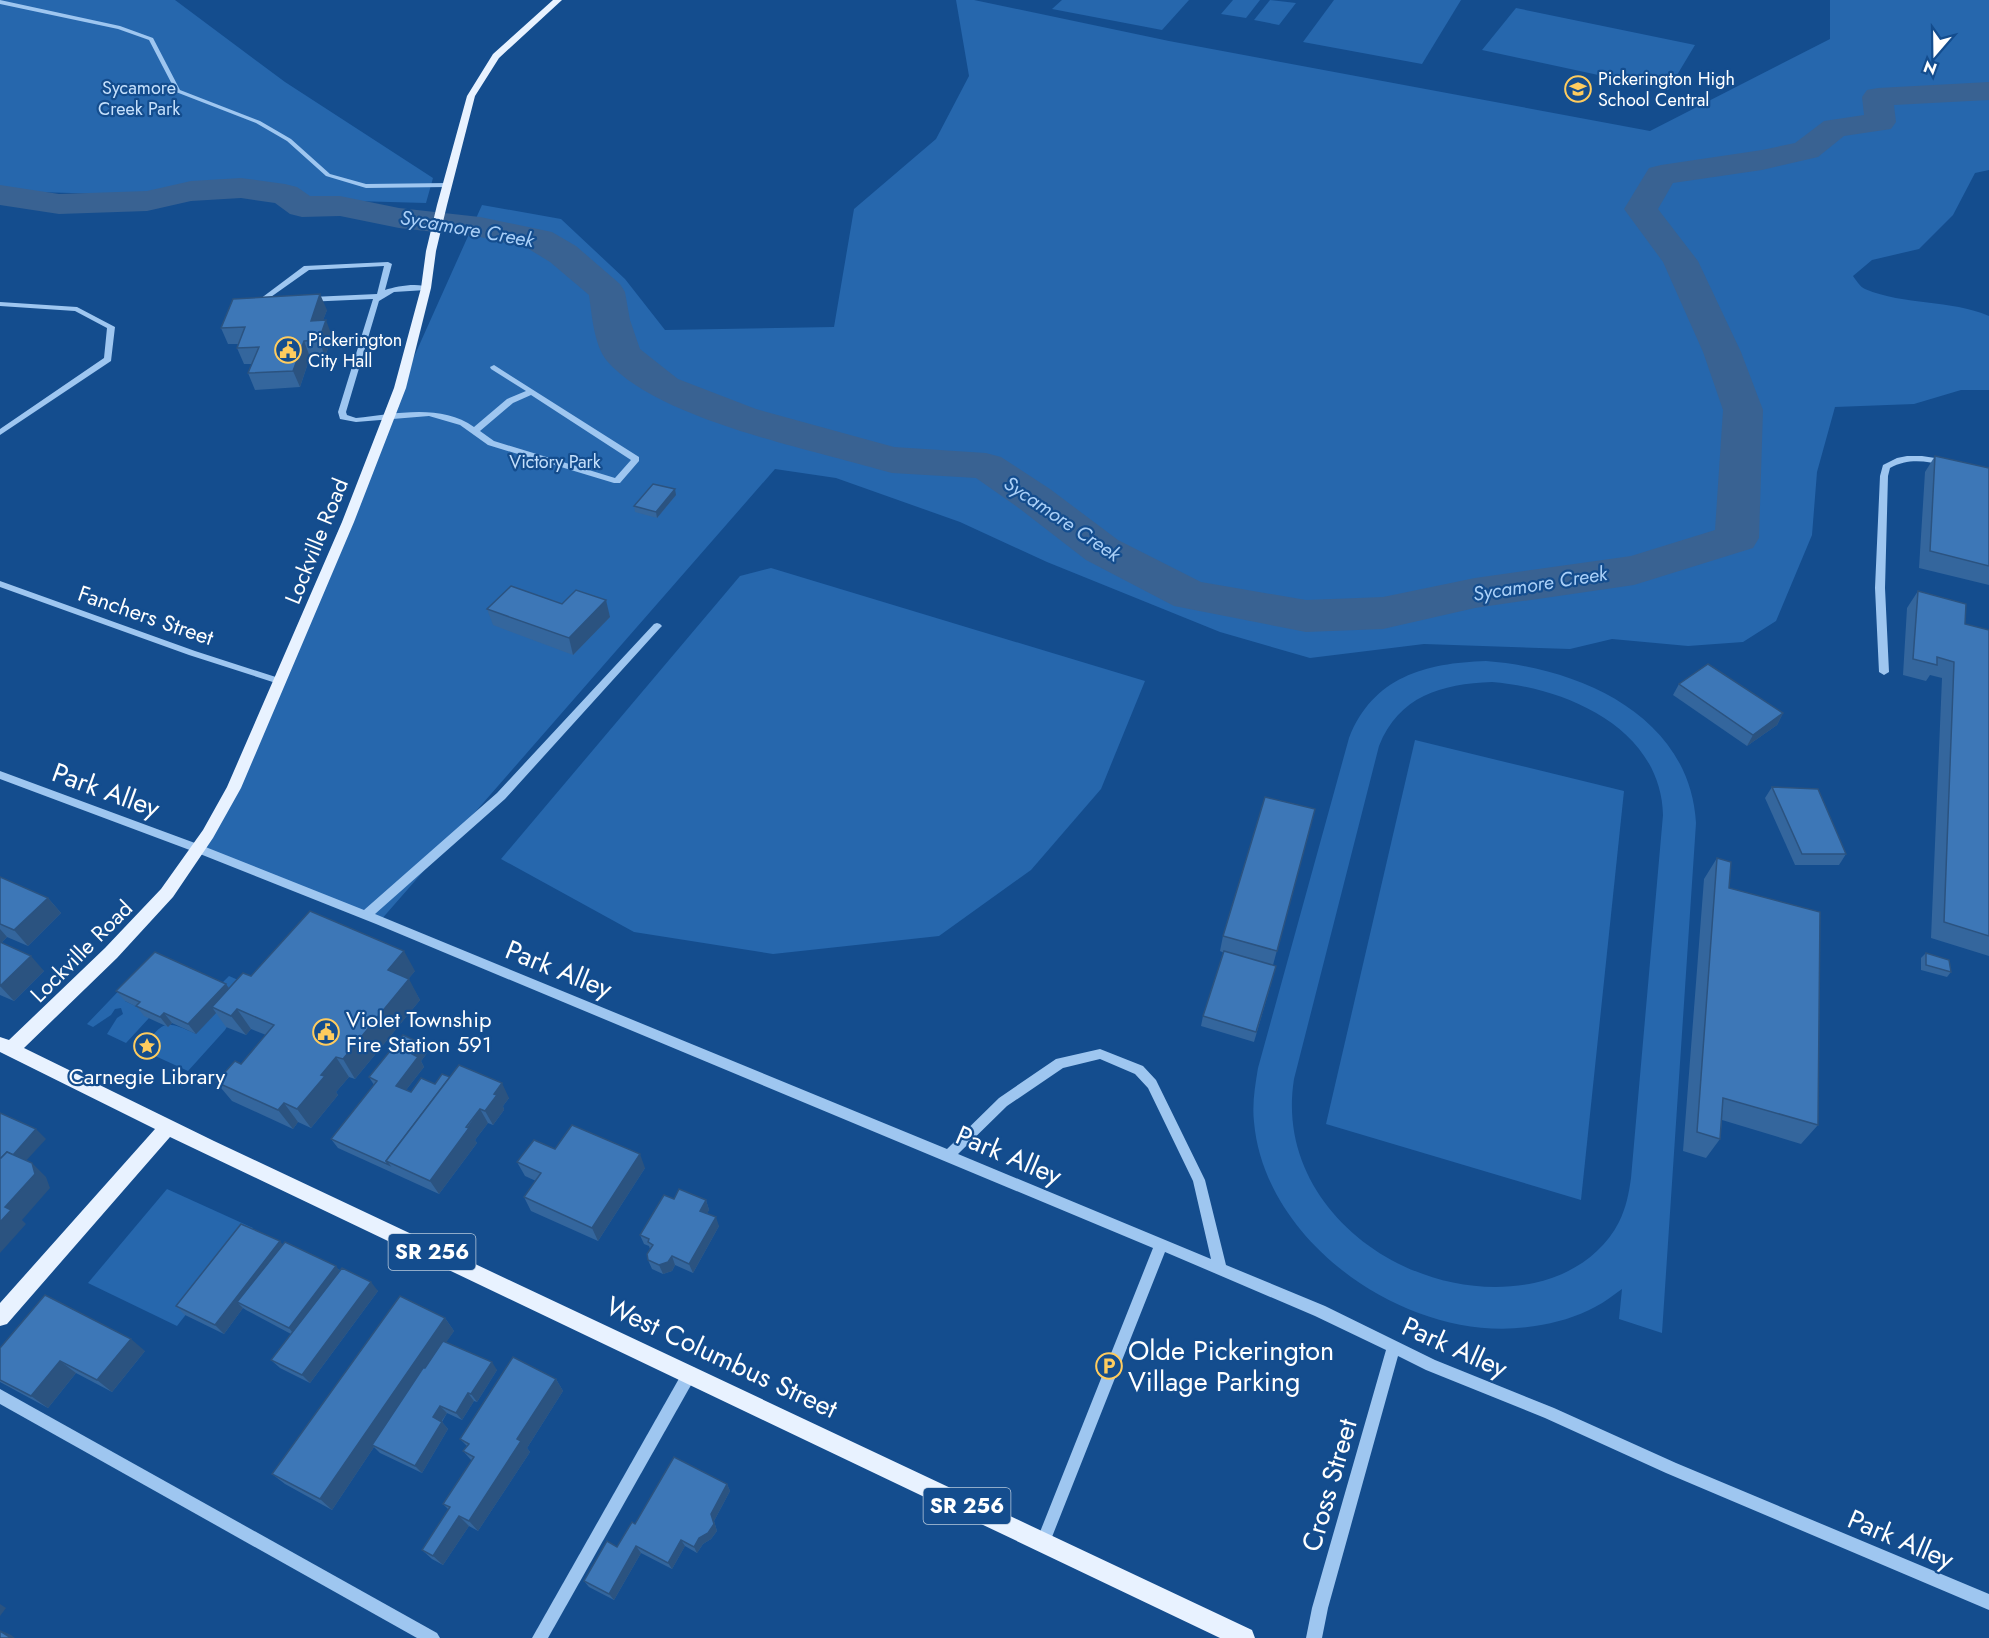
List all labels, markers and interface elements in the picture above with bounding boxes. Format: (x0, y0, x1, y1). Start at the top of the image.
north arrow (1905, 24, 1965, 84)
text: N (1920, 55, 1940, 81)
place label: Pickerington High School Central (1598, 66, 1735, 113)
school or university icon: Pickerington High School Central (1563, 74, 1593, 104)
park label: Sycamore Creek Park (98, 75, 180, 122)
water label: Sycamore Creek (398, 203, 538, 255)
place label: Pickerington City Hall (308, 327, 402, 374)
public building icon: Pickerington City Hall (273, 335, 303, 365)
park label: Victory Park (509, 449, 601, 475)
water label: Sycamore Creek (998, 469, 1127, 570)
street label: Lockville Road (276, 473, 356, 609)
water label: Sycamore Creek (1471, 559, 1611, 609)
street label: Fanchers Street (74, 577, 219, 653)
street label: Park Alley (47, 753, 165, 827)
street label: Lockville Road (23, 893, 139, 1009)
street label: Park Alley (500, 930, 618, 1008)
place label: Violet Township Fire Station 591 (346, 1003, 492, 1060)
public building icon: Violet Township Fire Station 591 (311, 1017, 341, 1047)
place icon: Carnegie Library (132, 1031, 162, 1061)
place label: Carnegie Library (69, 1060, 226, 1092)
street label: Park Alley (950, 1115, 1068, 1195)
road number: SR 256 (388, 1234, 476, 1270)
street label: West Columbus Street (600, 1286, 845, 1428)
street label: Park Alley (1396, 1306, 1514, 1388)
place label: Olde Pickerington Village Parking (1128, 1331, 1334, 1401)
parking icon: Olde Pickerington Village Parking (1094, 1351, 1124, 1381)
street label: Cross Street (1291, 1414, 1367, 1556)
road number: SR 256 (924, 1488, 1010, 1524)
street label: Park Alley (1842, 1499, 1960, 1579)

